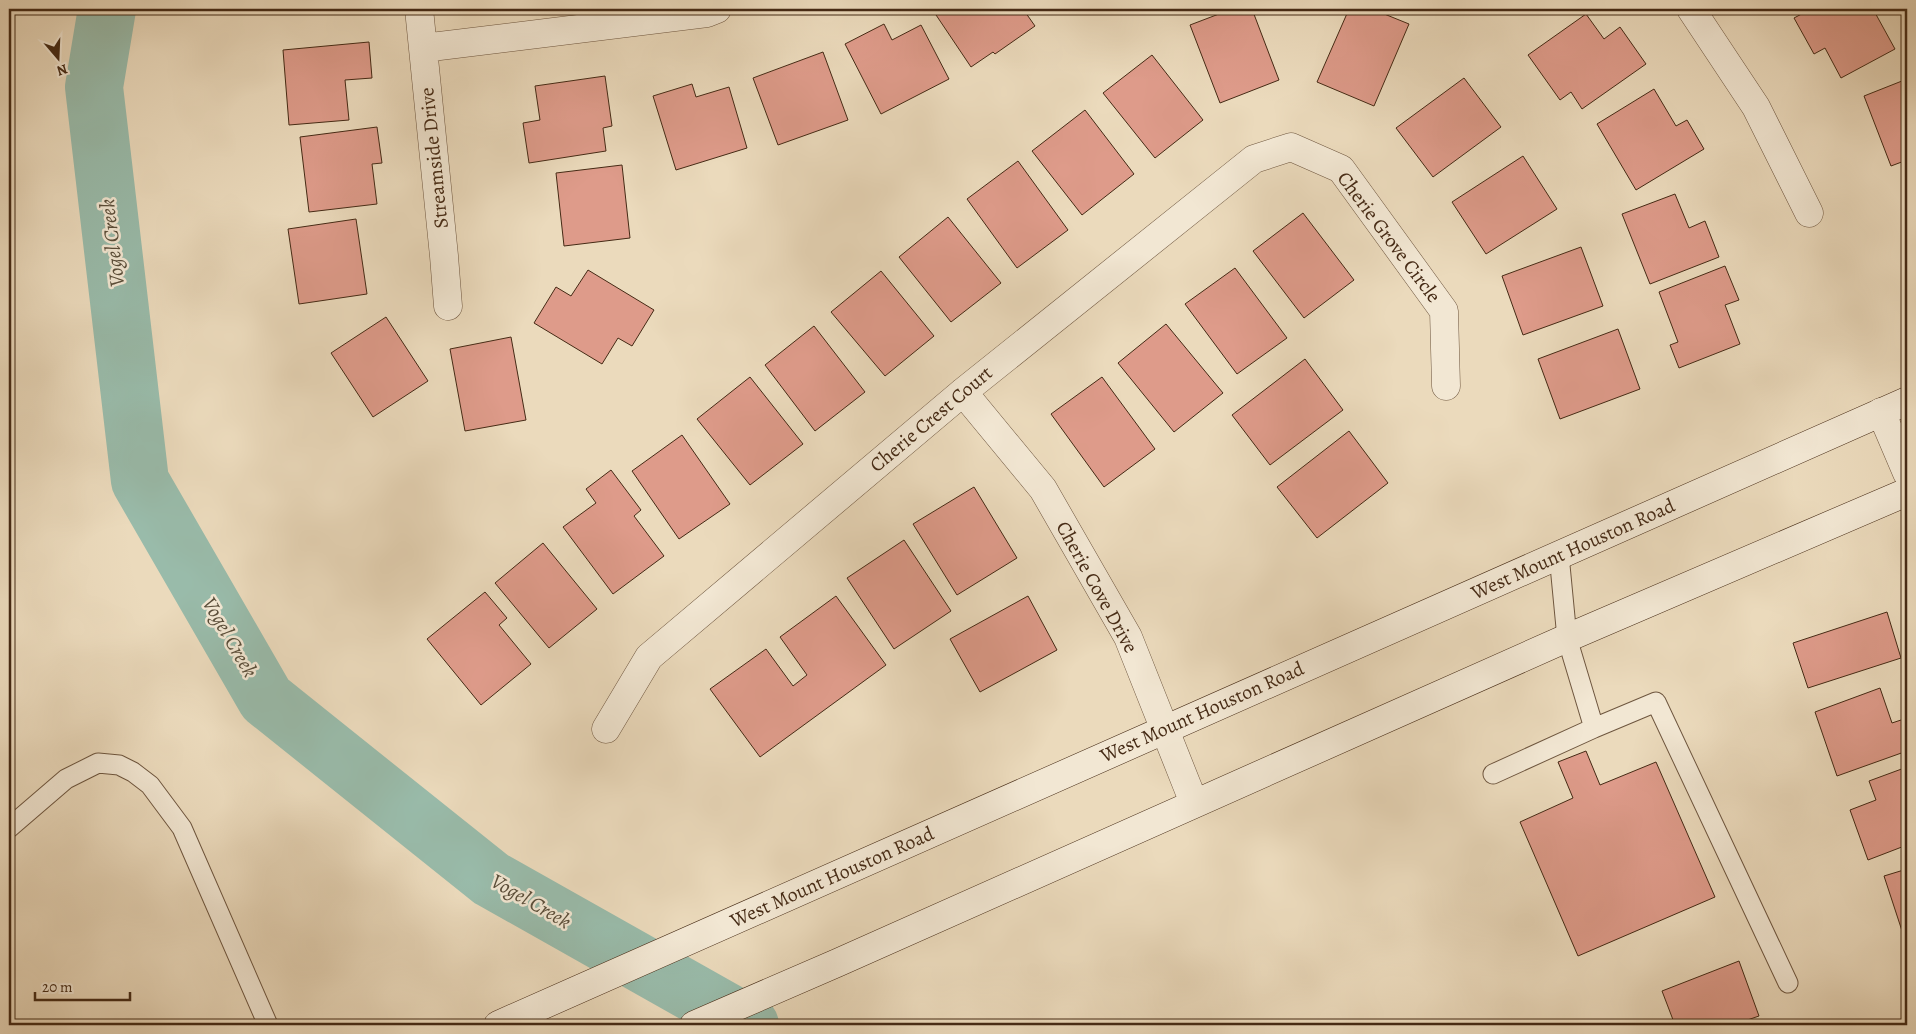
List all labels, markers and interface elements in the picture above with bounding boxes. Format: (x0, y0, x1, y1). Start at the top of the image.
north arrow (32, 32, 82, 82)
text: N (54, 59, 70, 80)
street label: Streamside Drive (413, 86, 455, 230)
street label: Cherie Grove Circle (1331, 166, 1447, 308)
water label: Vogel Creek (93, 197, 131, 289)
street label: Cherie Crest Court (864, 359, 998, 478)
street label: West Mount Houston Road (1466, 492, 1679, 607)
street label: Cherie Cove Drive (1050, 516, 1144, 658)
water label: Vogel Creek (196, 592, 264, 682)
street label: West Mount Houston Road (1095, 655, 1308, 770)
street label: West Mount Houston Road (725, 820, 938, 935)
water label: Vogel Creek (486, 867, 576, 935)
scale bar (35, 969, 130, 1001)
text: 20 m (42, 977, 73, 997)

